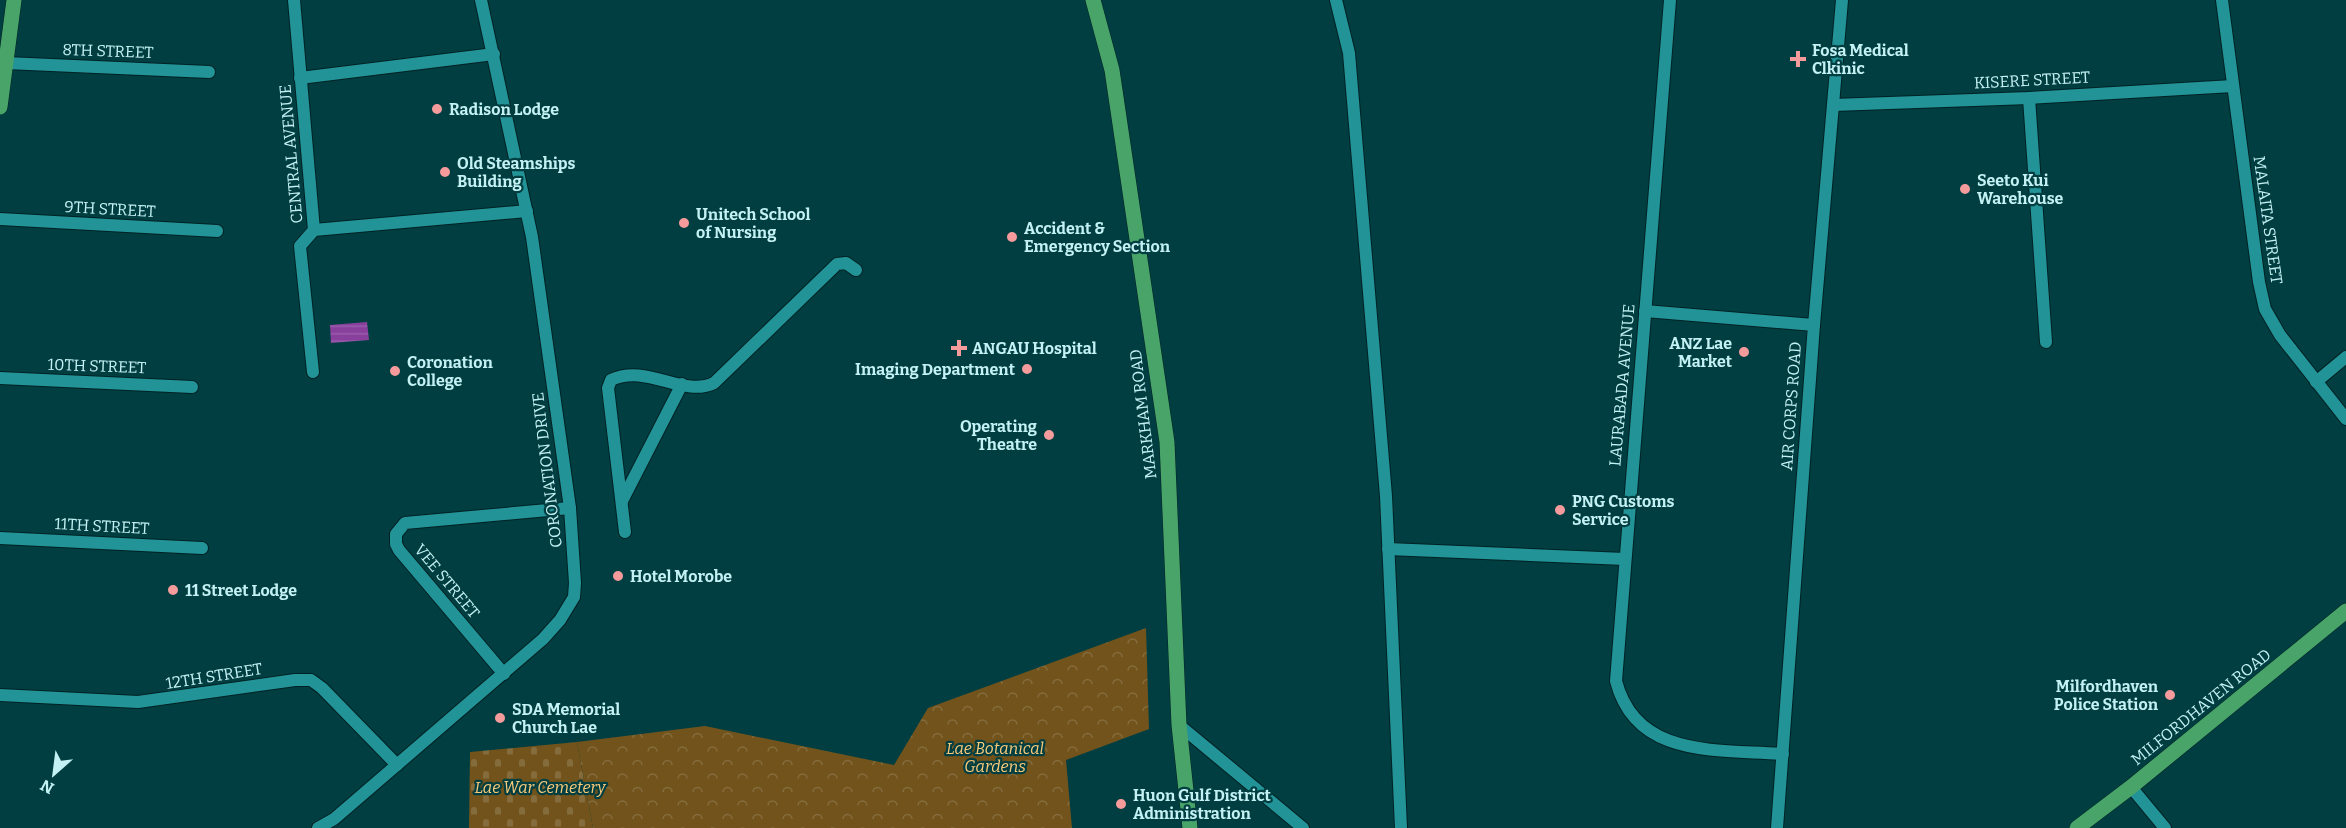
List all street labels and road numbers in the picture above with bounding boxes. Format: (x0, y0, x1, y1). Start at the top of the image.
street label: 8TH STREET (62, 40, 154, 62)
street label: KISERE STREET (1973, 67, 2091, 93)
street label: CENTRAL AVENUE (275, 84, 307, 224)
street label: MALAITA STREET (2250, 155, 2286, 285)
street label: 9TH STREET (64, 197, 156, 221)
street label: LAURABADA AVENUE (1605, 303, 1639, 467)
street label: AIR CORPS ROAD (1777, 341, 1805, 471)
street label: MARKHAM ROAD (1126, 348, 1160, 480)
street label: 10TH STREET (47, 355, 147, 377)
street label: CORONATION DRIVE (528, 391, 566, 549)
street label: 11TH STREET (54, 514, 150, 538)
street label: VEE STREET (410, 540, 484, 622)
street label: MILFORDHAVEN ROAD (2127, 645, 2275, 769)
street label: 12TH STREET (164, 659, 264, 693)

